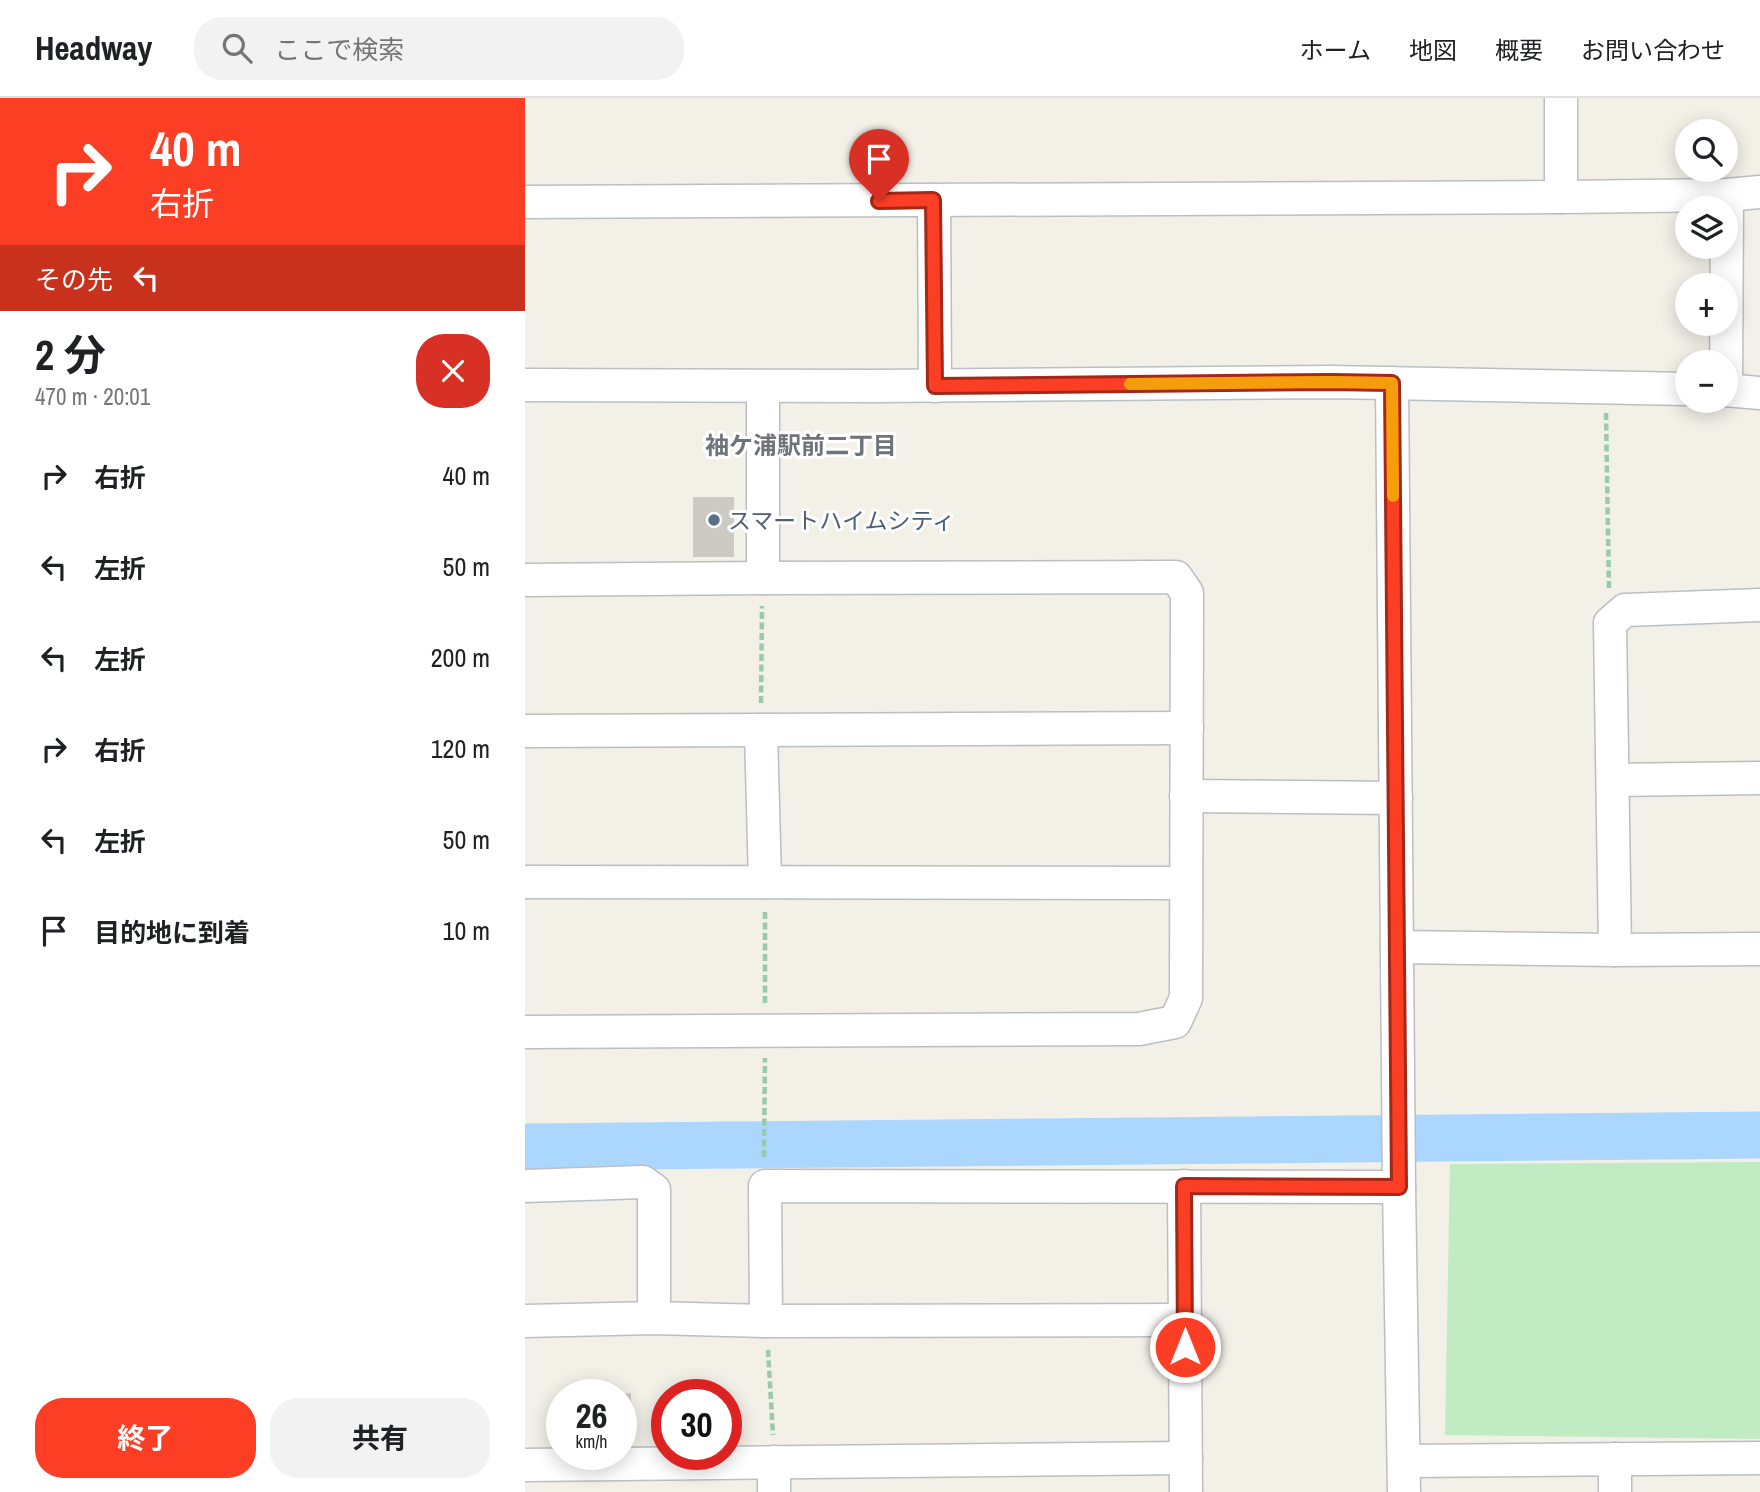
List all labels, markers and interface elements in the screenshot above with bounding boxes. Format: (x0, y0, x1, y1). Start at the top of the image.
search box (194, 17, 684, 80)
text: Headway (35, 26, 152, 70)
icon: search (218, 29, 256, 67)
text: ここで検索 (274, 32, 404, 67)
text: ホーム (1300, 34, 1371, 66)
text: 地図 (1409, 34, 1457, 66)
text: 概要 (1495, 34, 1543, 66)
text: お問い合わせ (1581, 34, 1725, 66)
text: 40 m (150, 115, 242, 181)
map controls (1675, 119, 1738, 413)
button: search (1675, 119, 1738, 182)
icon: right (35, 126, 126, 217)
pin (849, 129, 909, 201)
icon: arrive (860, 140, 898, 178)
text: 右折 (150, 182, 214, 225)
button: layers (1675, 196, 1738, 259)
icon: left (127, 259, 165, 297)
text: その先 (35, 262, 113, 297)
button: + (1675, 273, 1738, 336)
text: 2 分 (35, 327, 106, 383)
button: close (416, 334, 490, 408)
button: − (1675, 350, 1738, 413)
text: 470 m · 20:01 (35, 381, 150, 412)
district label: 袖ケ浦駅前二丁目 (705, 429, 897, 461)
icon: right (35, 457, 73, 495)
text: 40 m (443, 458, 490, 493)
text: 右折 (94, 460, 146, 495)
place label: スマートハイムシティ (728, 505, 955, 536)
marker: スマートハイムシティ (706, 512, 722, 528)
icon: left (35, 548, 73, 586)
text: 50 m (443, 549, 490, 584)
text: 左折 (94, 551, 146, 586)
icon: left (35, 639, 73, 677)
text: 200 m (431, 640, 490, 675)
text: 左折 (94, 642, 146, 677)
icon: right (35, 730, 73, 768)
text: 120 m (431, 731, 490, 766)
text: 右折 (94, 733, 146, 768)
icon: left (35, 821, 73, 859)
text: 50 m (443, 822, 490, 857)
text: 左折 (94, 824, 146, 859)
icon: arrive (35, 912, 73, 950)
text: 10 m (443, 913, 490, 948)
text: 目的地に到着 (94, 915, 250, 950)
position arrow (1148, 1310, 1222, 1384)
speed limit sign: 30 (651, 1379, 742, 1470)
text: 26 (576, 1392, 607, 1439)
button: 終了 (35, 1398, 256, 1478)
button: 共有 (270, 1398, 490, 1478)
text: km/h (576, 1429, 608, 1454)

